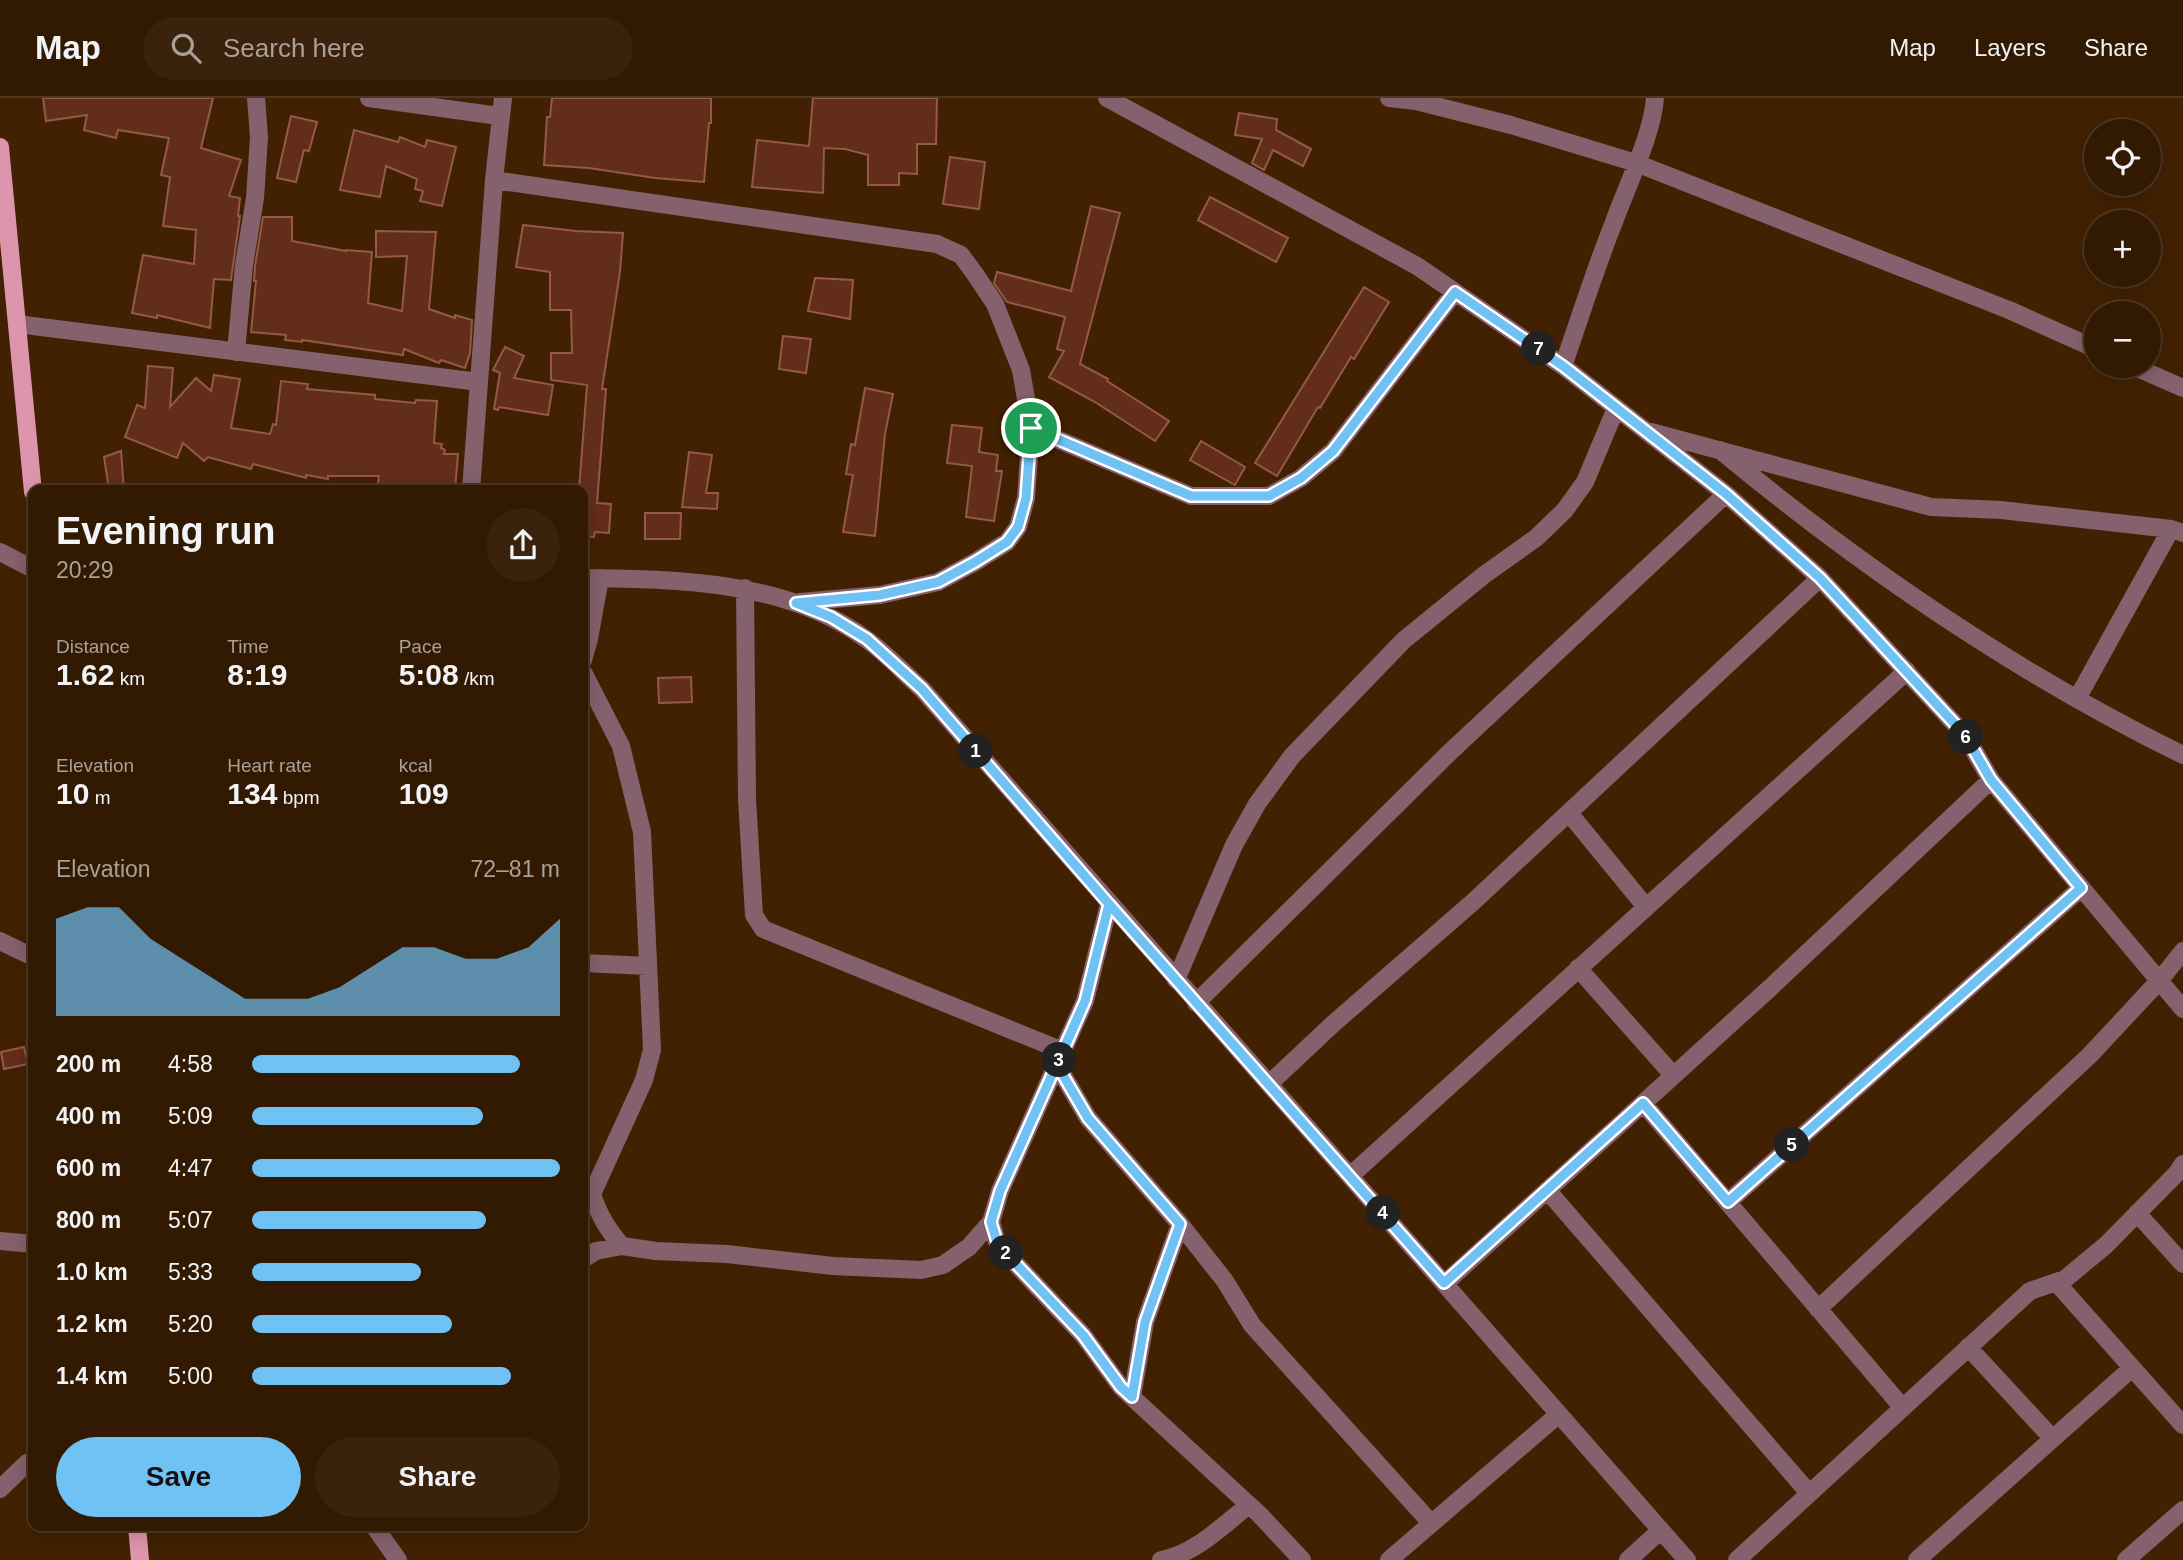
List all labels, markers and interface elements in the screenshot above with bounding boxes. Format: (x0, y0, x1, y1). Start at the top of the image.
search box (143, 17, 633, 80)
text: Map (35, 29, 101, 66)
icon: search (167, 29, 205, 67)
text: Search here (223, 33, 365, 63)
text: Map (1889, 34, 1936, 61)
text: Layers (1974, 34, 2046, 61)
text: Share (2084, 34, 2148, 61)
map controls (2084, 119, 2161, 378)
button: locate (2084, 119, 2161, 196)
button: + (2084, 210, 2161, 287)
button: − (2084, 301, 2161, 378)
pin: 7 (1522, 331, 1556, 366)
text: 7 (1533, 338, 1544, 359)
pin (1001, 398, 1061, 458)
icon: arrive (1012, 409, 1050, 447)
button: share (486, 508, 560, 582)
text: Evening run (56, 510, 276, 552)
text: 20:29 (56, 557, 114, 583)
text: Distance (56, 636, 130, 657)
text: Time (227, 636, 269, 657)
text: Pace (399, 636, 442, 657)
text: 1.62 (56, 658, 114, 691)
text: 8:19 (227, 658, 287, 691)
text: 5:08 (399, 658, 459, 691)
text: km (114, 668, 145, 689)
text: /km (459, 668, 495, 689)
pin: 6 (1948, 720, 1983, 754)
text: 6 (1960, 726, 1971, 747)
pin: 1 (958, 734, 993, 768)
text: 1 (970, 740, 981, 761)
text: Elevation (56, 755, 134, 776)
text: Heart rate (227, 755, 312, 776)
text: kcal (399, 755, 432, 776)
text: 10 (56, 777, 89, 810)
text: 134 (227, 777, 277, 810)
text: 109 (399, 777, 449, 810)
text: m (89, 787, 110, 808)
text: bpm (277, 787, 320, 808)
text: Elevation (56, 856, 151, 882)
text: 72–81 m (470, 856, 560, 882)
pin: 3 (1042, 1042, 1076, 1077)
text: 3 (1053, 1049, 1064, 1070)
text: 200 m (56, 1051, 121, 1077)
text: 4:58 (168, 1051, 213, 1077)
text: 400 m (56, 1103, 121, 1129)
text: 5:09 (168, 1103, 213, 1129)
pin: 5 (1774, 1128, 1810, 1162)
text: 5 (1786, 1134, 1797, 1155)
text: 600 m (56, 1155, 121, 1181)
text: 4:47 (168, 1155, 213, 1181)
pin: 4 (1366, 1196, 1400, 1230)
text: 4 (1377, 1202, 1388, 1223)
text: 800 m (56, 1207, 121, 1233)
text: 5:07 (168, 1207, 213, 1233)
pin: 2 (988, 1236, 1024, 1270)
text: 2 (1000, 1242, 1011, 1263)
text: 1.0 km (56, 1259, 128, 1285)
text: 5:33 (168, 1259, 213, 1285)
text: 1.2 km (56, 1311, 128, 1337)
text: 5:20 (168, 1311, 213, 1337)
text: 1.4 km (56, 1363, 128, 1389)
text: 5:00 (168, 1363, 213, 1389)
button: Save (56, 1437, 301, 1517)
button: Share (315, 1437, 560, 1517)

